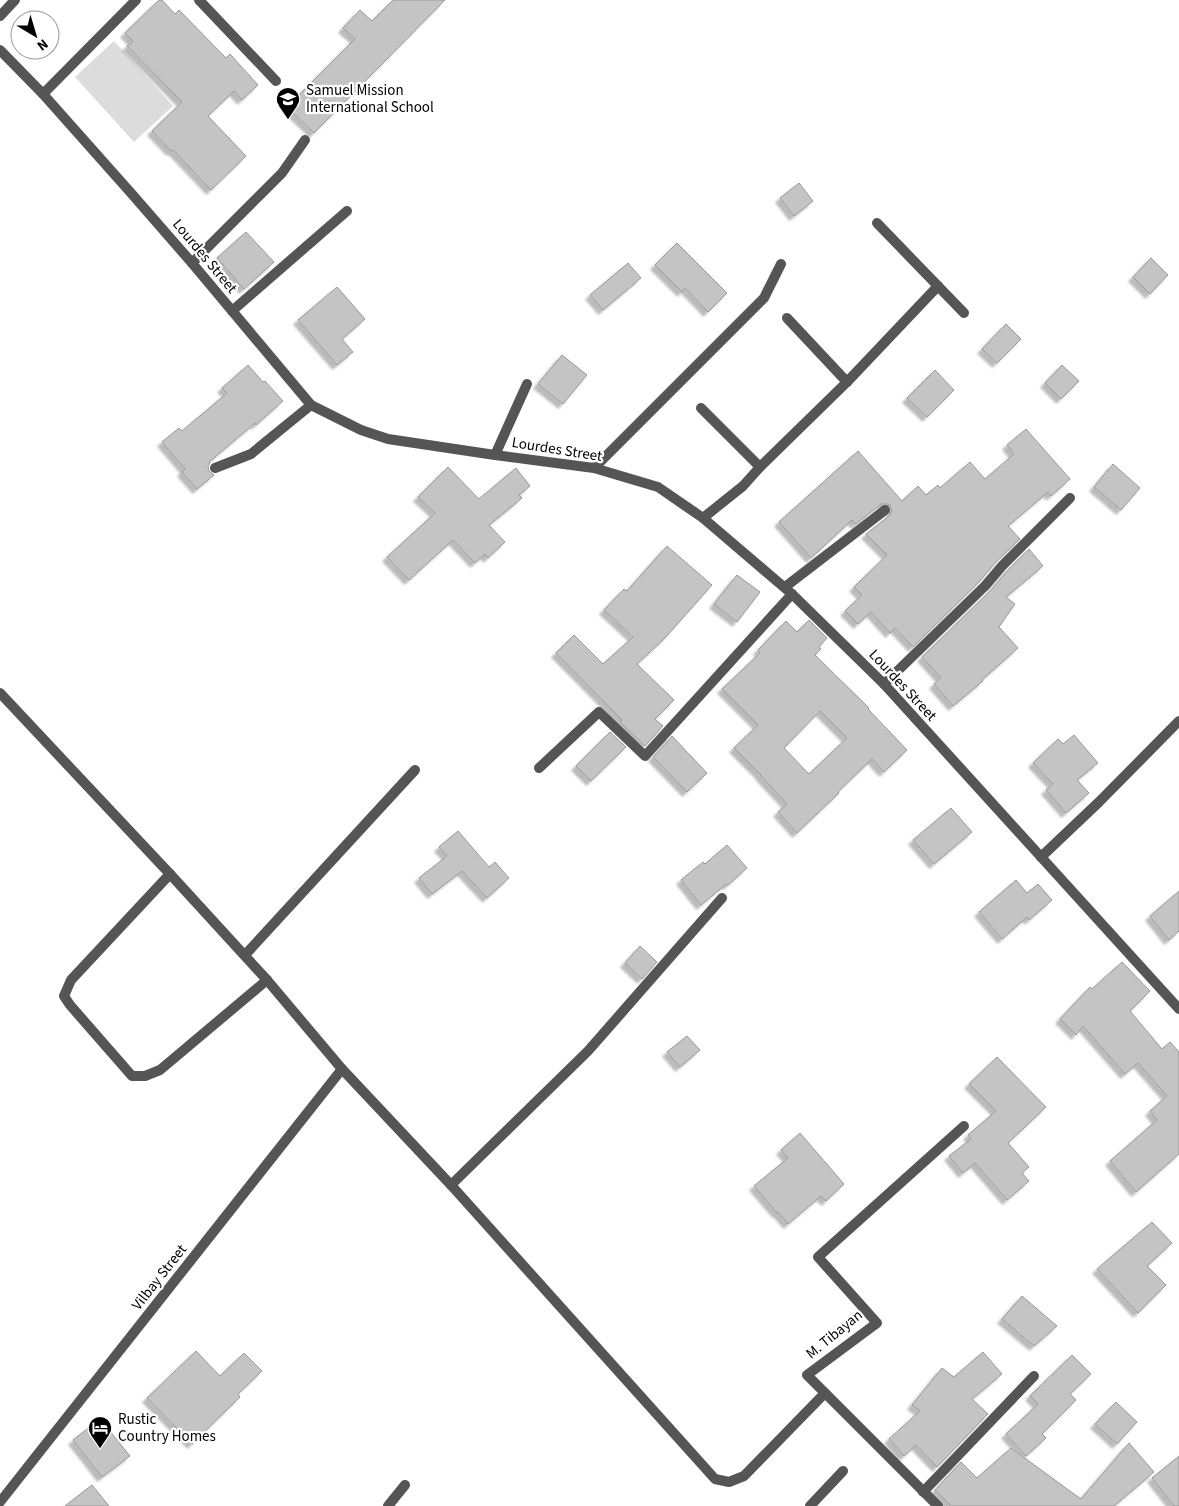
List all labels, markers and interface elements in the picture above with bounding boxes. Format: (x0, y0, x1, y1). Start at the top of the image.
north arrow (10, 10, 60, 60)
text: N (33, 34, 52, 55)
place label: Samuel Mission International School (306, 80, 434, 118)
school or university icon: Samuel Mission International School (275, 86, 301, 120)
street label: Lourdes Street (167, 215, 242, 298)
street label: Lourdes Street (510, 432, 604, 467)
street label: Lourdes Street (864, 645, 941, 726)
street label: Vilbay Street (127, 1240, 192, 1315)
street label: M. Tibayan (801, 1305, 867, 1364)
place label: Rustic Country Homes (118, 1409, 216, 1447)
hotel icon: Rustic Country Homes (87, 1415, 113, 1449)

